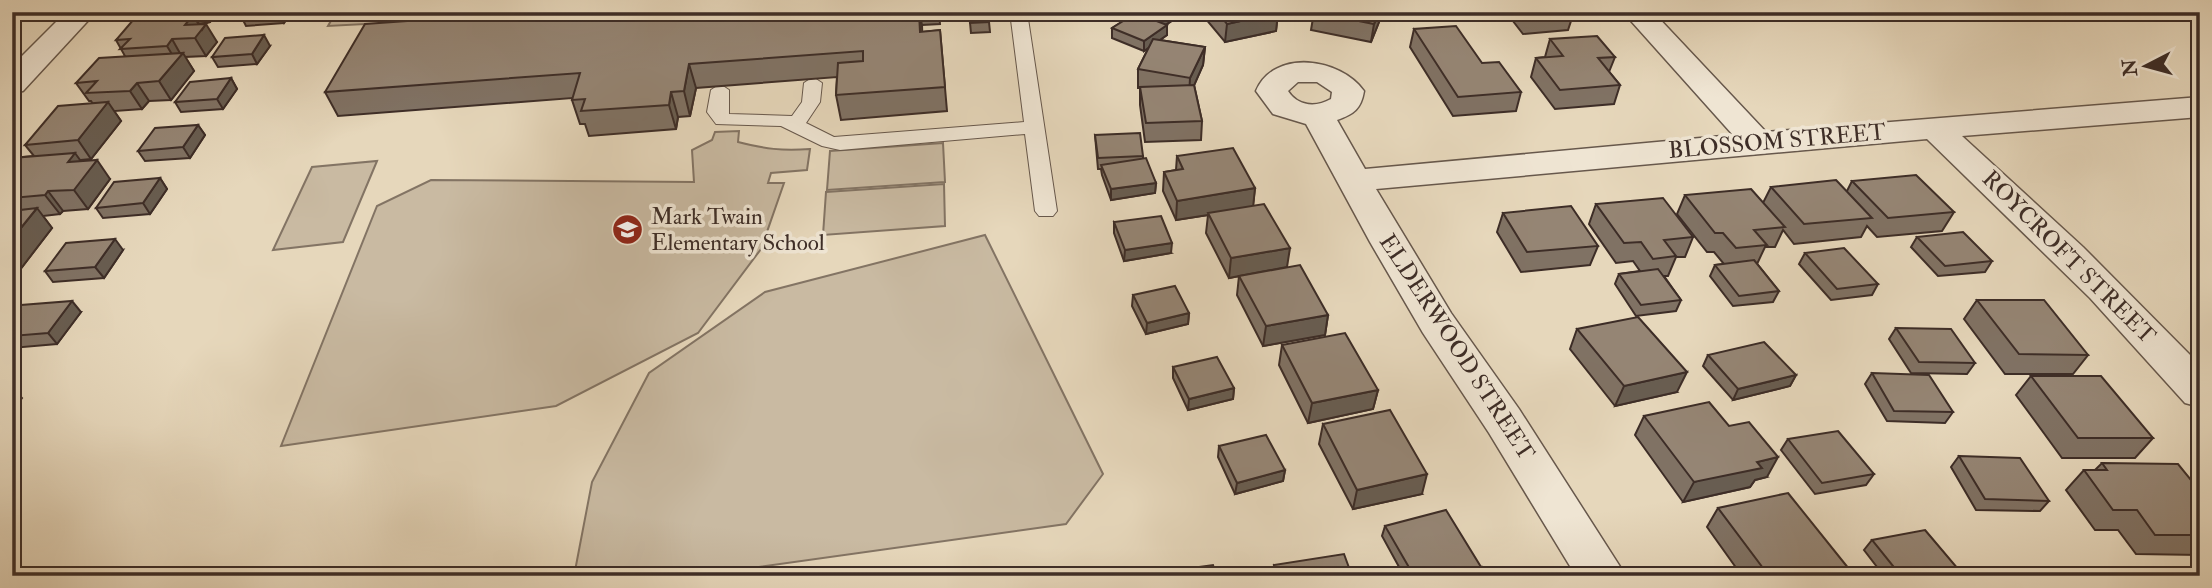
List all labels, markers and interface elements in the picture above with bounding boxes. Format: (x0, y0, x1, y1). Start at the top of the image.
north arrow (2110, 32, 2180, 102)
text: N (2117, 57, 2143, 78)
street label: BLOSSOM STREET (1667, 117, 1887, 165)
street label: ROYCROFT STREET (1976, 164, 2162, 350)
place label: Mark Twain Elementary School (651, 202, 825, 257)
school or university icon: Mark Twain Elementary School (611, 212, 645, 246)
street label: ELDERWOOD STREET (1373, 228, 1541, 466)

